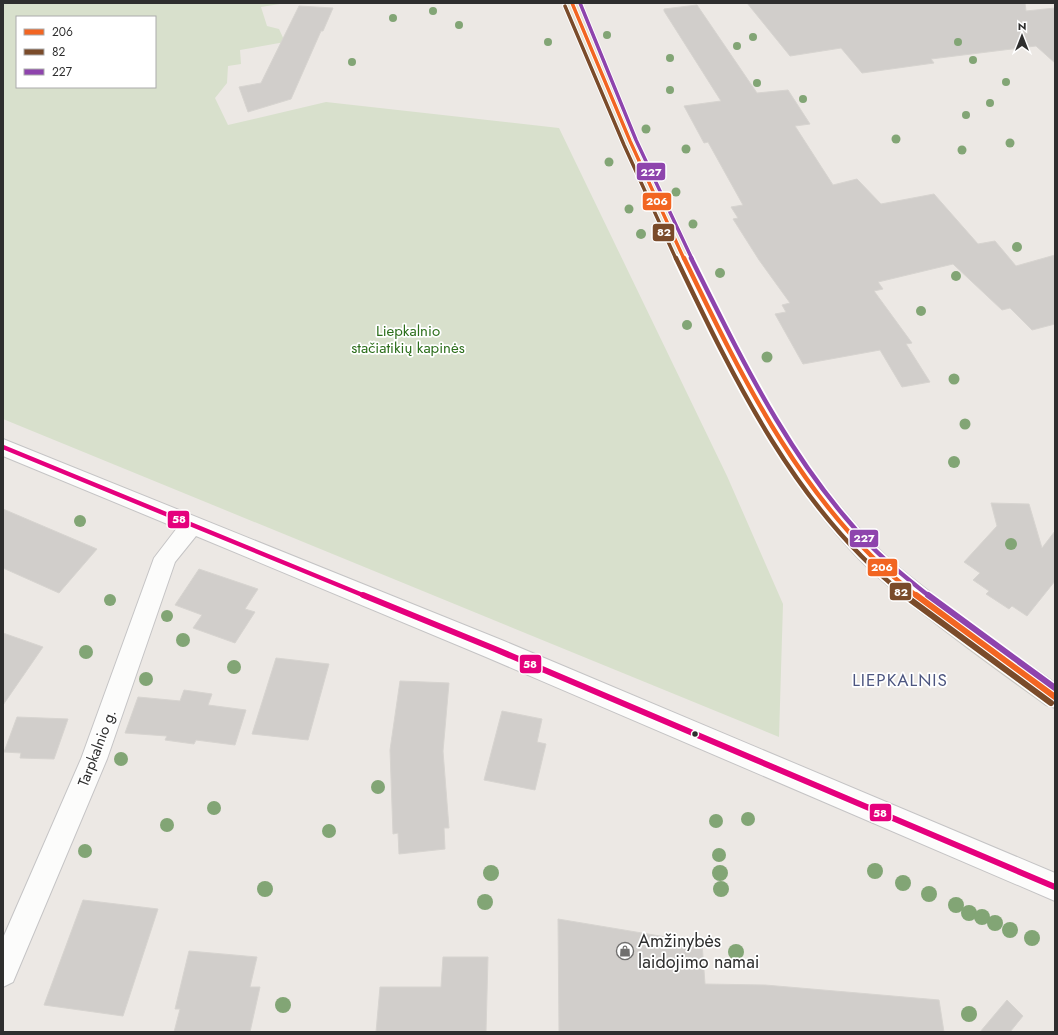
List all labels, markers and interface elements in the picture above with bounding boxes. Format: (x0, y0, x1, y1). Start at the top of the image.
legend (16, 16, 156, 88)
north arrow (1002, 16, 1042, 56)
text: N (1018, 18, 1026, 34)
text: 206 (52, 23, 73, 41)
text: 82 (52, 43, 66, 61)
text: 227 (52, 63, 73, 81)
line badge: 227 (636, 162, 666, 181)
text: 227 (640, 164, 662, 180)
line badge: 206 (642, 192, 672, 211)
text: 206 (646, 193, 668, 209)
line badge: 82 (652, 223, 675, 242)
text: 82 (657, 224, 671, 240)
park label: Liepkalnio stačiatikių kapinės (351, 320, 465, 359)
line badge: 58 (167, 510, 190, 529)
text: 58 (172, 511, 186, 527)
line badge: 227 (849, 529, 879, 548)
text: 227 (853, 530, 875, 546)
line badge: 206 (867, 558, 898, 577)
text: 206 (871, 559, 893, 575)
line badge: 82 (889, 582, 912, 601)
text: 82 (894, 584, 908, 600)
line badge: 58 (519, 654, 542, 674)
text: 58 (523, 656, 537, 672)
district label: LIEPKALNIS (852, 668, 948, 692)
street label: Tarpkalnio g. (72, 706, 122, 790)
unlabelled marker (690, 729, 700, 739)
line badge: 58 (869, 803, 892, 822)
text: 58 (873, 805, 887, 821)
place label: Amžinybės laidojimo namai (638, 928, 760, 975)
shop icon: Amžinybės laidojimo namai (615, 941, 635, 961)

